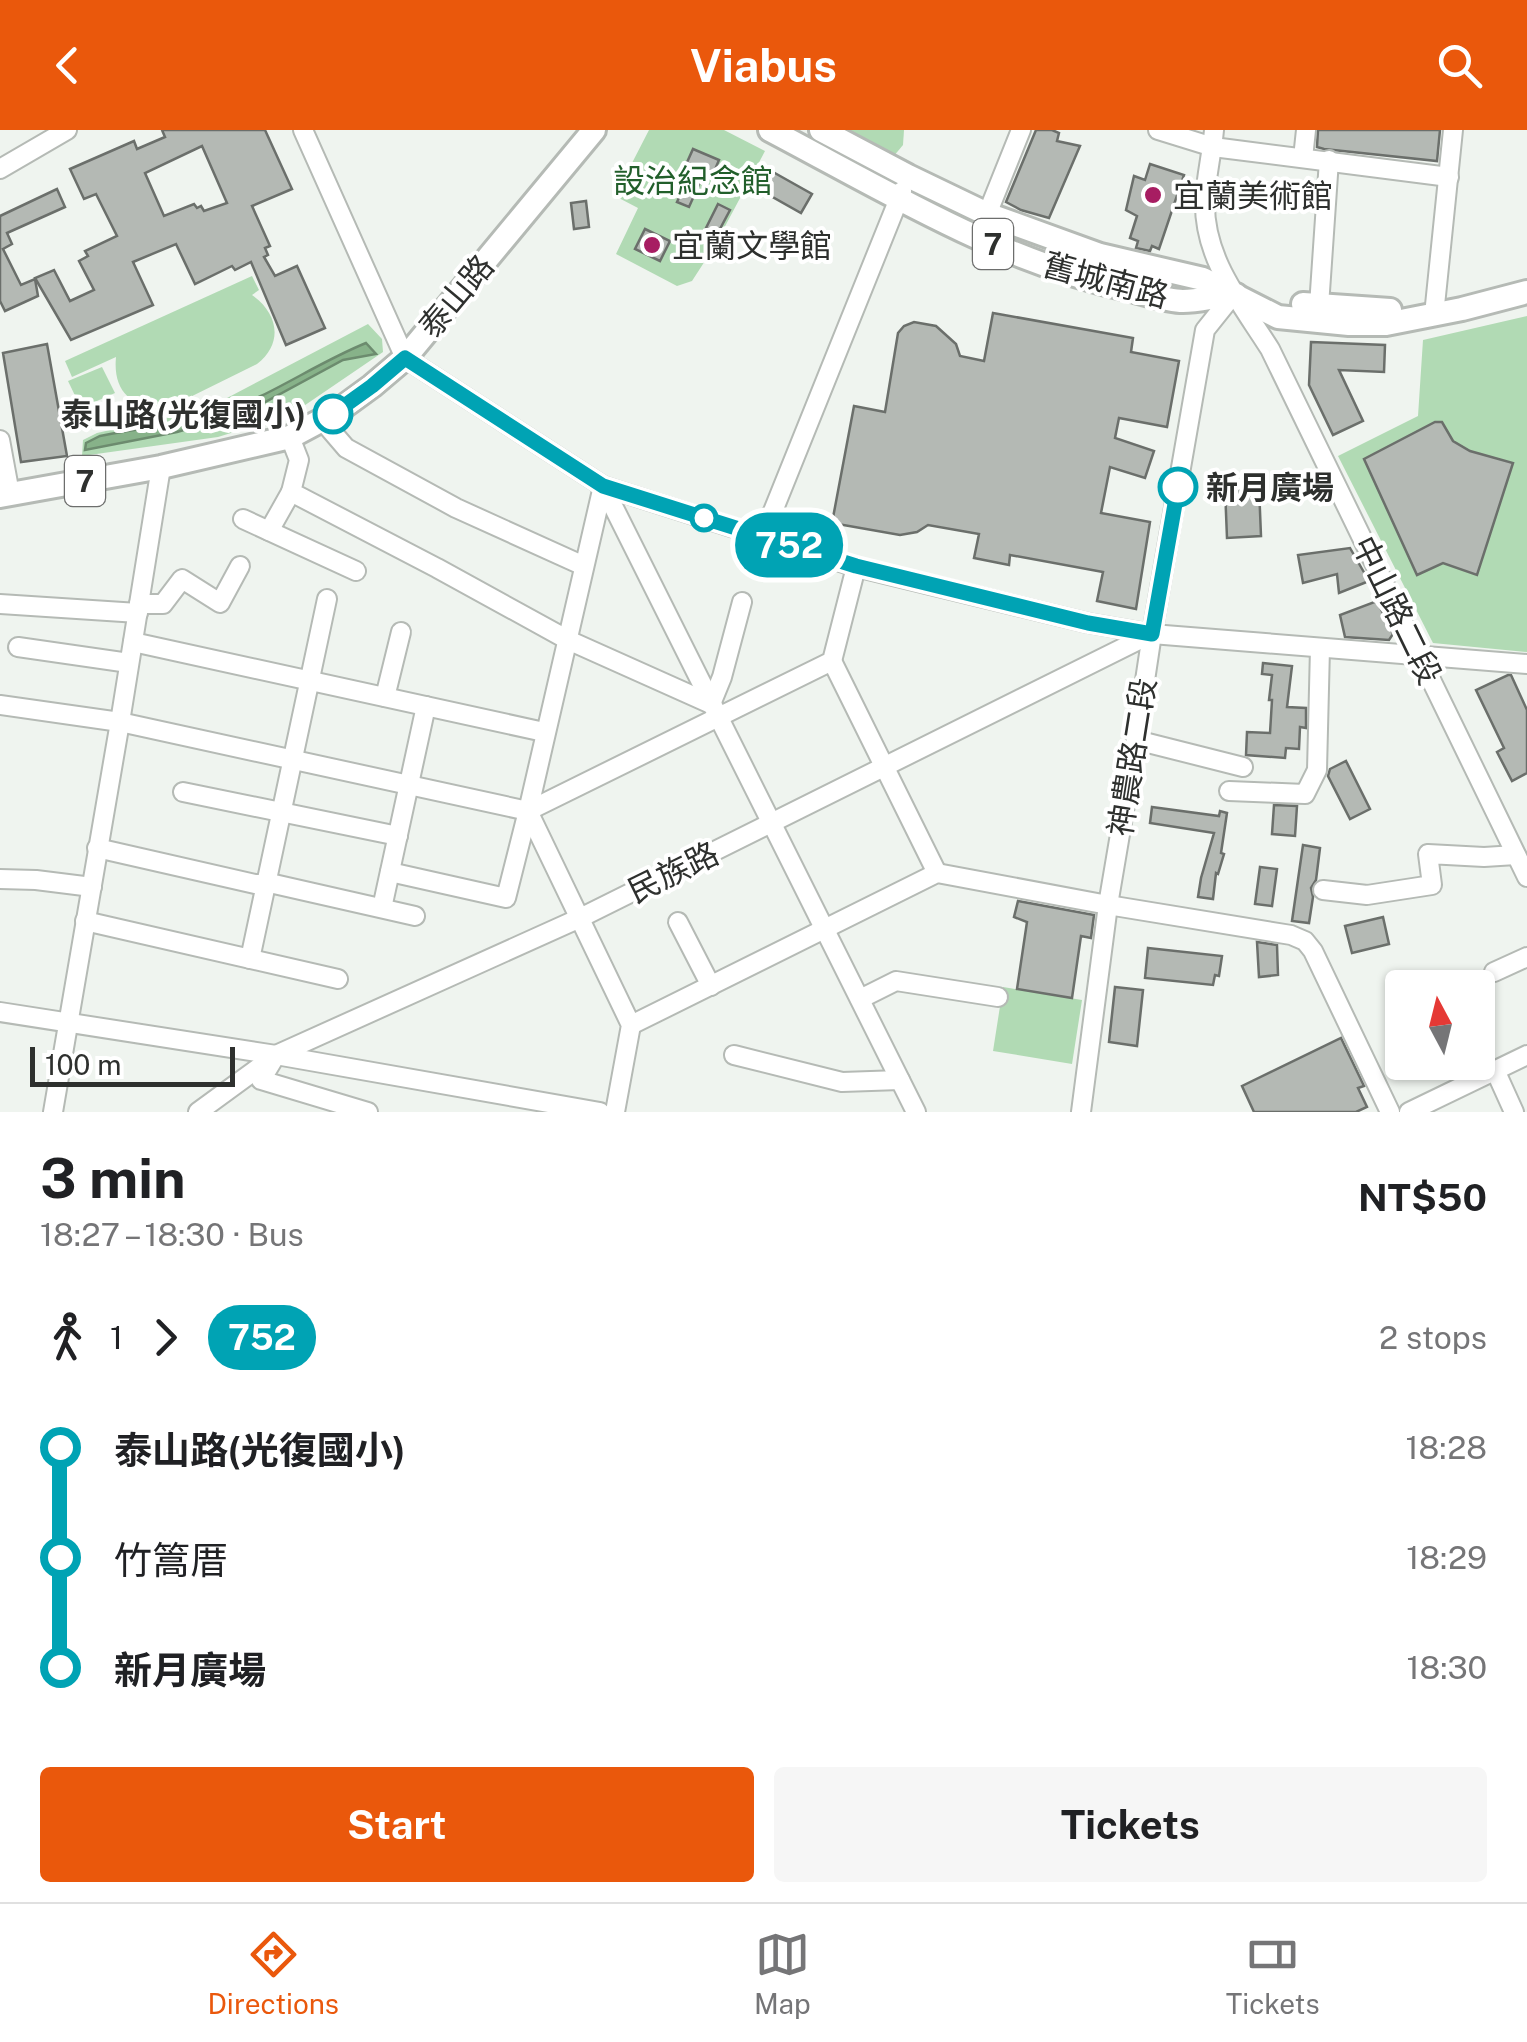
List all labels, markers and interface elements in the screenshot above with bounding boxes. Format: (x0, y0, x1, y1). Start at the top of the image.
icon: back (40, 38, 95, 93)
icon: search (1432, 38, 1487, 93)
text: Viabus (690, 39, 837, 92)
park label: 設治紀念館 (613, 162, 773, 199)
place label: 宜蘭美術館 (1173, 177, 1333, 214)
marker: 宜蘭美術館 (1142, 184, 1164, 206)
road number: 7 (973, 219, 1013, 269)
place label: 宜蘭文學館 (672, 227, 832, 264)
marker: 宜蘭文學館 (641, 234, 663, 256)
street label: 舊城南路 (1039, 246, 1173, 314)
street label: 泰山路 (411, 247, 501, 345)
marker: 泰山路(光復國小) (314, 395, 352, 433)
place label: 泰山路(光復國小) (61, 396, 306, 433)
road number: 7 (65, 456, 105, 506)
marker: 新月廣場 (1159, 468, 1197, 506)
place label: 新月廣場 (1206, 469, 1334, 506)
unlabelled marker (691, 505, 717, 531)
line badge: 752 (732, 512, 846, 578)
text: 752 (755, 525, 823, 566)
street label: 中山路二段 (1345, 530, 1449, 690)
street label: 神農路二段 (1101, 675, 1163, 839)
street label: 民族路 (622, 834, 724, 910)
north arrow (1385, 970, 1495, 1080)
map controls (1385, 970, 1495, 1080)
scale bar (30, 1042, 235, 1086)
text: 100 m (45, 1048, 122, 1081)
text: 3 min (40, 1146, 186, 1210)
text: NT$50 (1358, 1175, 1487, 1220)
text: 18:27 – 18:30 · Bus (40, 1216, 304, 1253)
icon: walk (40, 1310, 95, 1365)
icon: forward (138, 1310, 193, 1365)
text: 752 (228, 1317, 296, 1358)
text: 1 (110, 1319, 123, 1356)
text: 2 stops (1379, 1319, 1487, 1356)
text: 泰山路(光復國小) (114, 1428, 405, 1473)
text: 18:28 (1406, 1429, 1487, 1466)
text: 竹篙厝 (114, 1538, 228, 1583)
text: 18:29 (1406, 1539, 1487, 1576)
text: 新月廣場 (114, 1648, 266, 1693)
text: 18:30 (1407, 1649, 1487, 1686)
button: Start (40, 1767, 754, 1882)
button: Tickets (774, 1767, 1487, 1882)
tab: Directions (207, 1927, 339, 2020)
tab: Map (754, 1927, 811, 2020)
tab: Tickets (1226, 1927, 1320, 2020)

